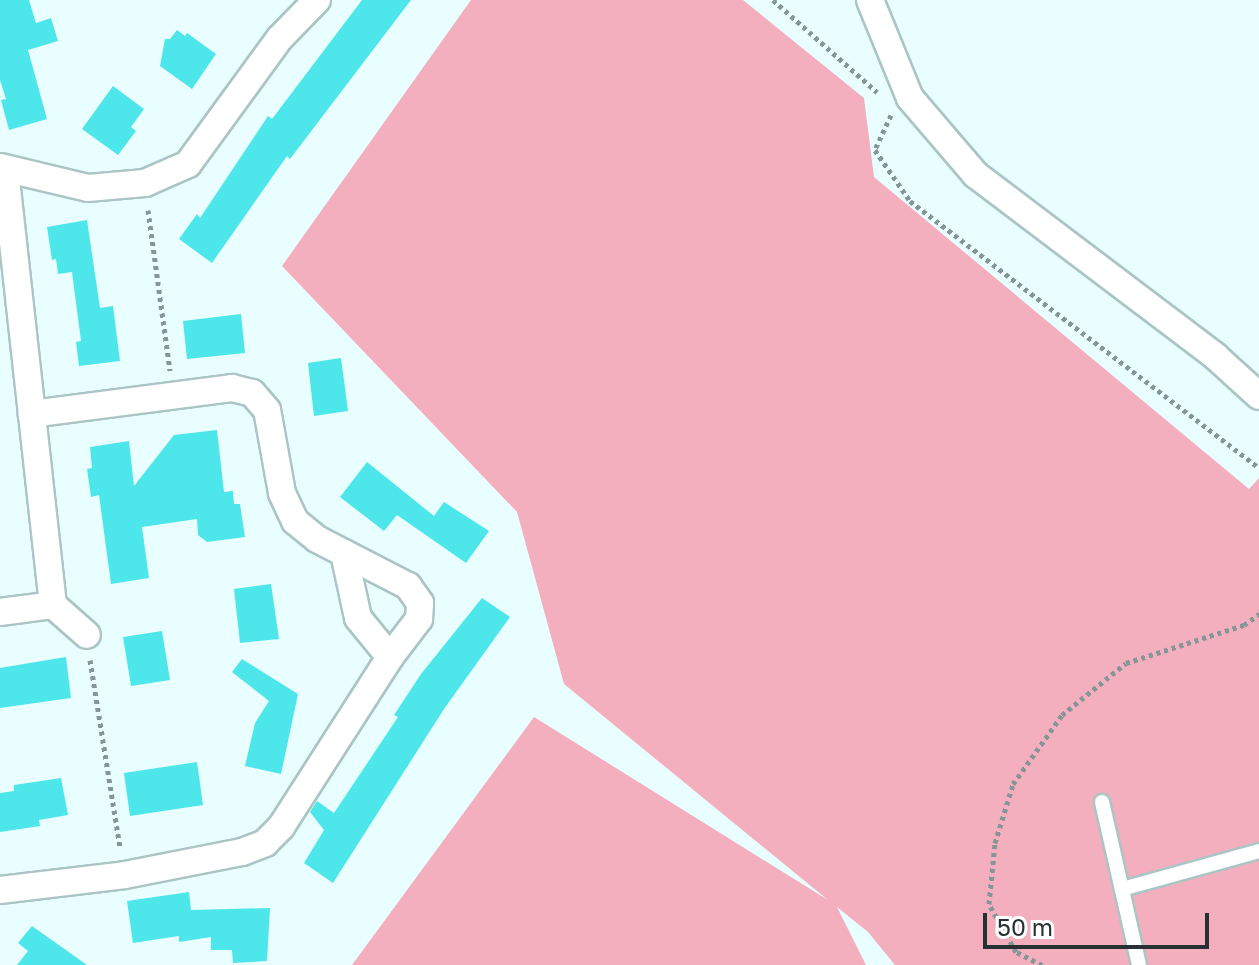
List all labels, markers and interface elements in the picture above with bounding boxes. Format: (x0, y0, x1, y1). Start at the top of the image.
scale bar (987, 897, 1213, 947)
text: 50 m (997, 912, 1053, 941)

